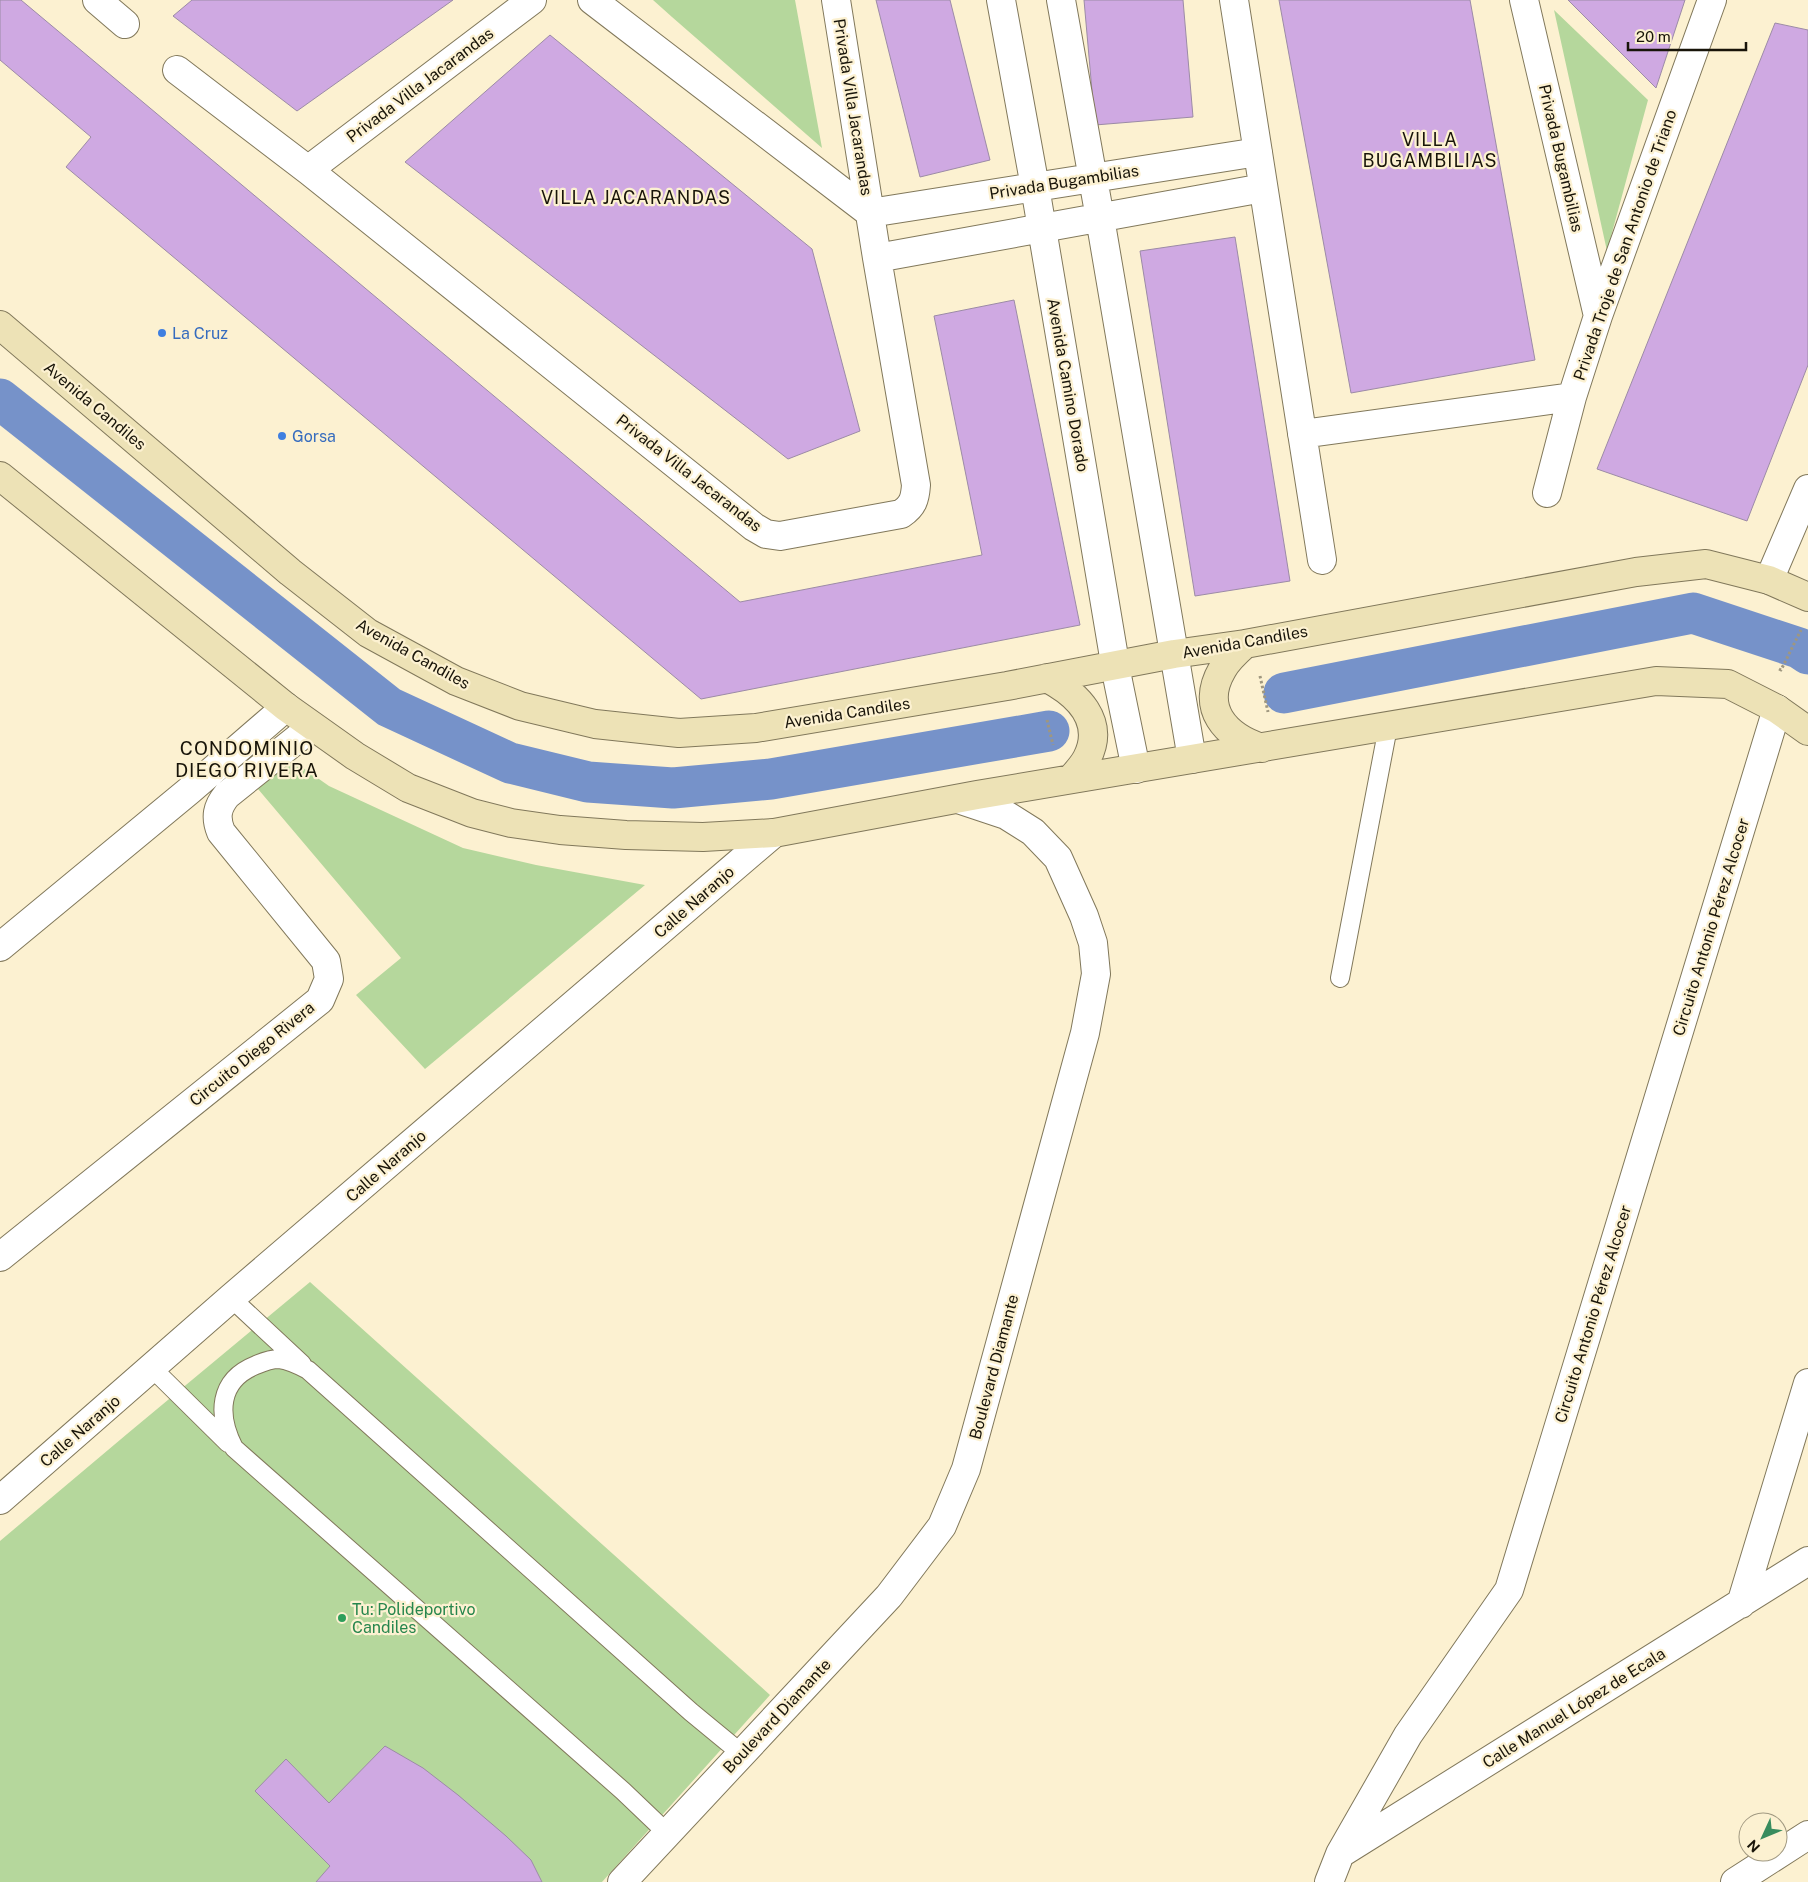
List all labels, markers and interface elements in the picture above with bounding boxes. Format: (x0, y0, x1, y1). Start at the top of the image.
street label: Privada Villa Jacarandas (830, 17, 876, 197)
scale bar (1628, 20, 1746, 52)
street label: Privada Villa Jacarandas (343, 24, 497, 146)
text: 20 m (1636, 28, 1671, 45)
street label: Privada Bugambilias (1535, 82, 1587, 234)
street label: Privada Troje de San Antonio de Triano (1570, 107, 1680, 383)
district label: VILLA BUGAMBILIAS (1363, 129, 1498, 171)
street label: Privada Bugambilias (988, 161, 1140, 203)
district label: VILLA JACARANDAS (541, 187, 731, 208)
street label: Avenida Camino Dorado (1043, 297, 1093, 473)
place label: La Cruz (172, 324, 228, 343)
marker: La Cruz (156, 327, 168, 339)
street label: Avenida Candiles (40, 358, 150, 454)
street label: Privada Villa Jacarandas (613, 410, 765, 536)
place label: Gorsa (292, 427, 336, 446)
marker: Gorsa (276, 430, 288, 442)
street label: Avenida Candiles (353, 615, 473, 693)
street label: Avenida Candiles (1181, 622, 1309, 662)
street label: Avenida Candiles (783, 694, 911, 732)
district label: CONDOMINIO DIEGO RIVERA (175, 737, 319, 781)
street label: Circuito Antonio Pérez Alcocer (1669, 816, 1753, 1038)
street label: Calle Naranjo (650, 862, 738, 942)
street label: Circuito Diego Rivera (186, 998, 318, 1110)
street label: Calle Naranjo (342, 1126, 430, 1206)
street label: Circuito Antonio Pérez Alcocer (1551, 1203, 1635, 1425)
street label: Boulevard Diamante (965, 1292, 1023, 1442)
street label: Calle Naranjo (36, 1391, 124, 1471)
place label: Tu: Polideportivo Candiles (352, 1600, 475, 1637)
marker: Tu: Polideportivo Candiles (336, 1612, 348, 1624)
street label: Calle Manuel López de Ecala (1479, 1644, 1669, 1772)
street label: Boulevard Diamante (719, 1655, 835, 1777)
north arrow (1738, 1812, 1788, 1862)
text: N (1744, 1837, 1763, 1856)

